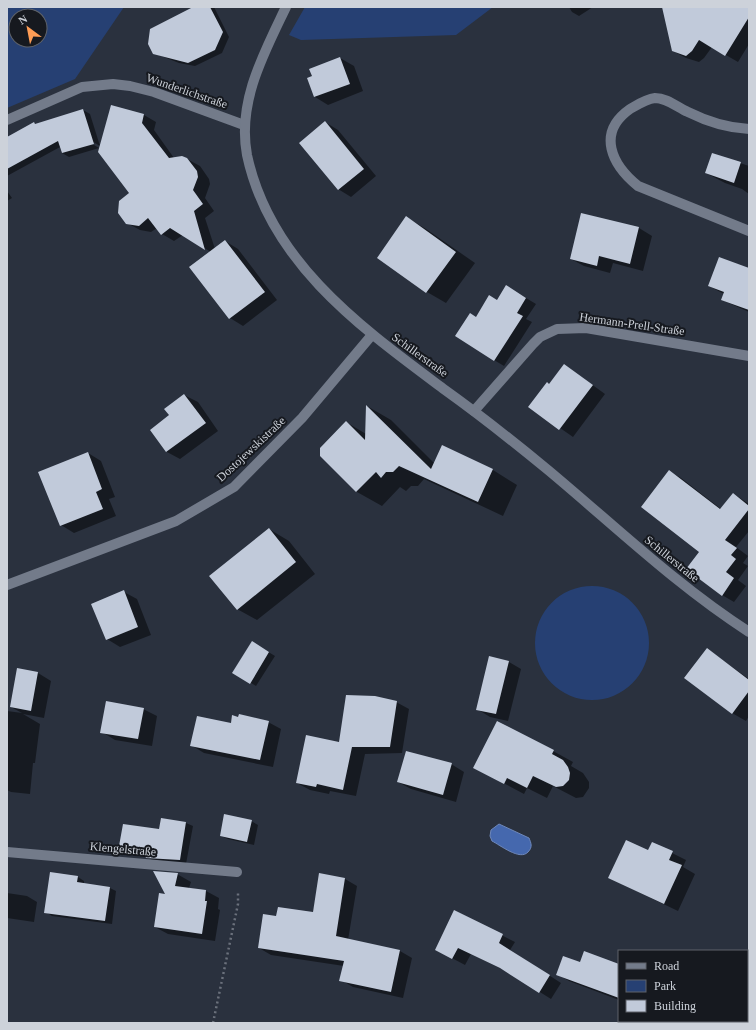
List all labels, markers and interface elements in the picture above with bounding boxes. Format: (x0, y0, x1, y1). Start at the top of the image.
north arrow (8, 8, 48, 48)
text: N (16, 12, 29, 27)
street label: Wunderlichstraße (145, 71, 229, 111)
street label: Hermann-Prell-Straße (579, 310, 685, 338)
street label: Schillerstraße (389, 330, 451, 380)
street label: Dostojewskistraße (214, 414, 288, 484)
street label: Schillerstraße (642, 533, 702, 585)
street label: Klengelstraße (89, 839, 157, 859)
legend (618, 950, 748, 1022)
text: Road (654, 959, 679, 973)
text: Park (654, 979, 676, 993)
text: Building (654, 999, 696, 1013)

